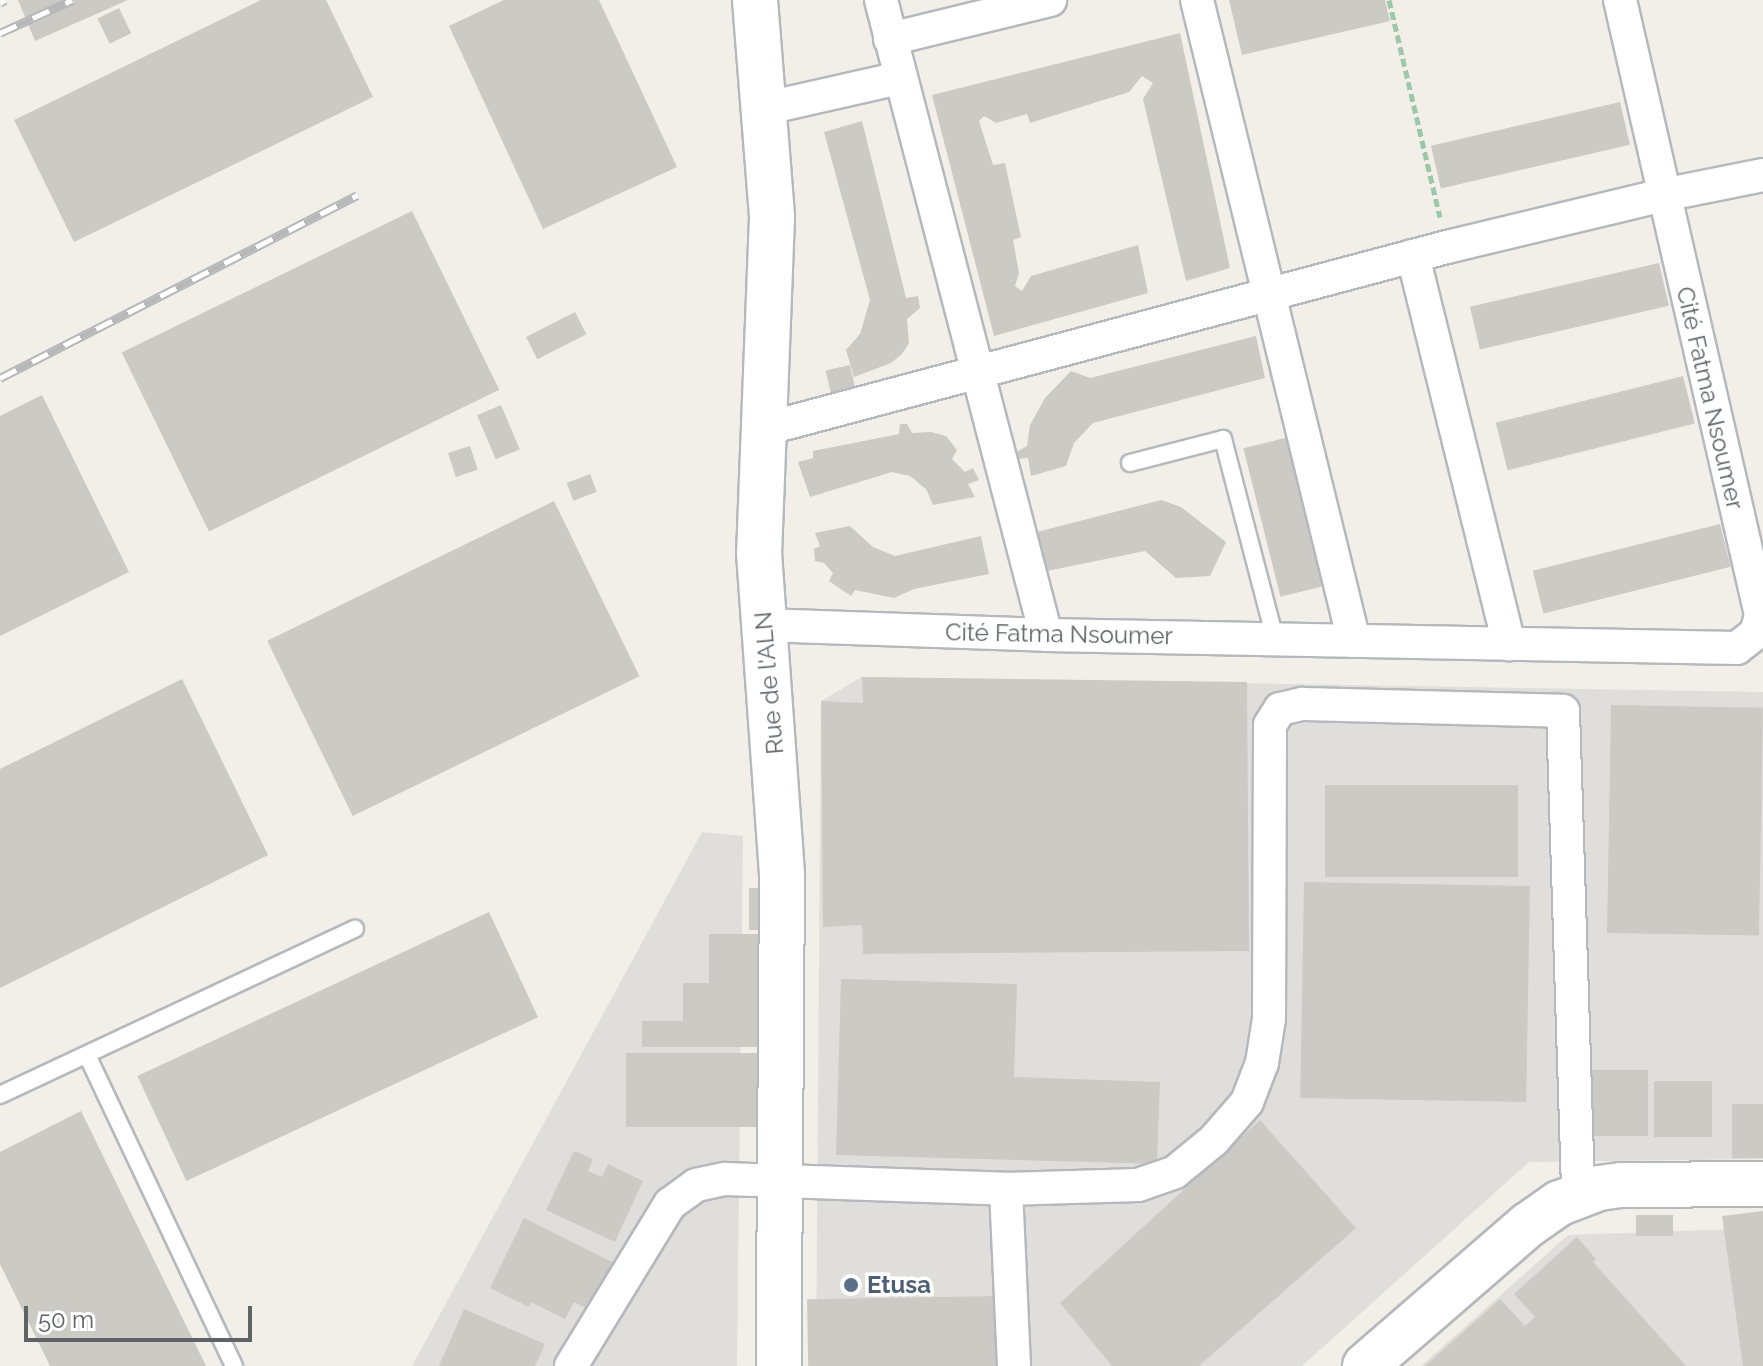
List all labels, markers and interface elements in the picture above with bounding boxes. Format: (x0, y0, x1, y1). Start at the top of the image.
street label: Cité Fatma Nsoumer (1670, 284, 1750, 512)
street label: Rue de l'ALN (748, 610, 790, 756)
street label: Cité Fatma Nsoumer (945, 618, 1173, 650)
place label: Etusa (867, 1271, 931, 1299)
marker: Etusa (842, 1276, 860, 1294)
scale bar (28, 1290, 256, 1340)
text: 50 m (38, 1305, 94, 1334)

